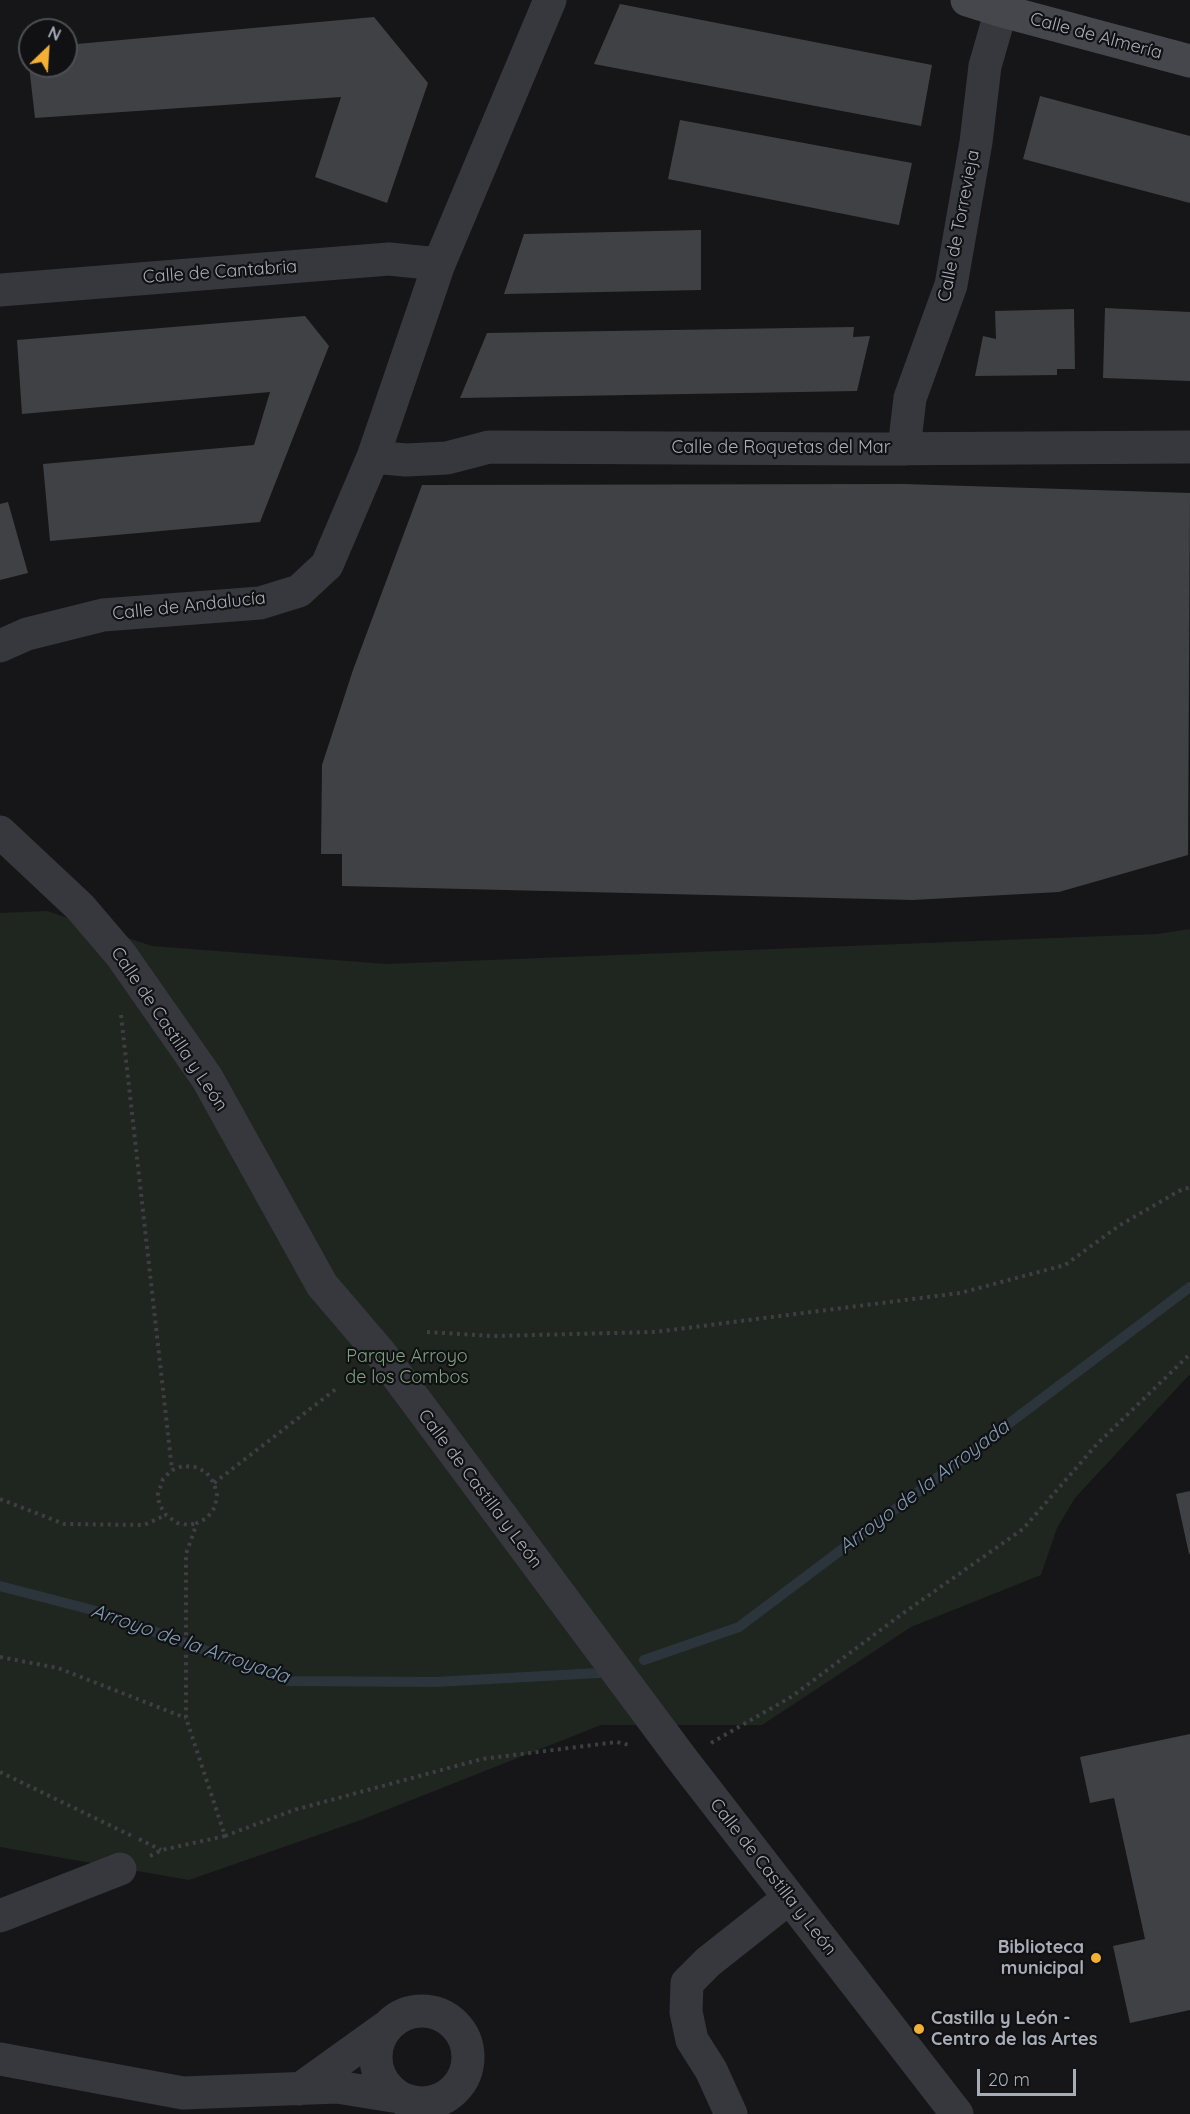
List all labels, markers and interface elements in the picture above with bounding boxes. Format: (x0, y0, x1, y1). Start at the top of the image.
street label: Calle de Almería (1028, 8, 1164, 64)
north arrow (18, 18, 78, 78)
text: N (45, 22, 64, 45)
street label: Calle de Torrevieja (934, 148, 984, 304)
street label: Calle de Cantabria (142, 256, 298, 288)
street label: Calle de Roquetas del Mar (671, 437, 891, 459)
street label: Calle de Andalucía (111, 587, 267, 625)
street label: Calle de Castilla y León (106, 943, 232, 1115)
park label: Parque Arroyo de los Combos (345, 1346, 469, 1388)
street label: Calle de Castilla y León (413, 1405, 547, 1573)
water label: Arroyo de la Arroyada (834, 1415, 1014, 1559)
water label: Arroyo de la Arroyada (88, 1599, 292, 1689)
street label: Calle de Castilla y León (705, 1794, 841, 1960)
place label: Biblioteca municipal (998, 1937, 1084, 1980)
marker: Biblioteca municipal (1089, 1951, 1103, 1965)
place label: Castilla y León - Centro de las Artes (931, 2008, 1097, 2050)
marker: Castilla y León - Centro de las Artes (912, 2022, 926, 2036)
scale bar (980, 2057, 1079, 2095)
text: 20 m (988, 2068, 1030, 2091)

